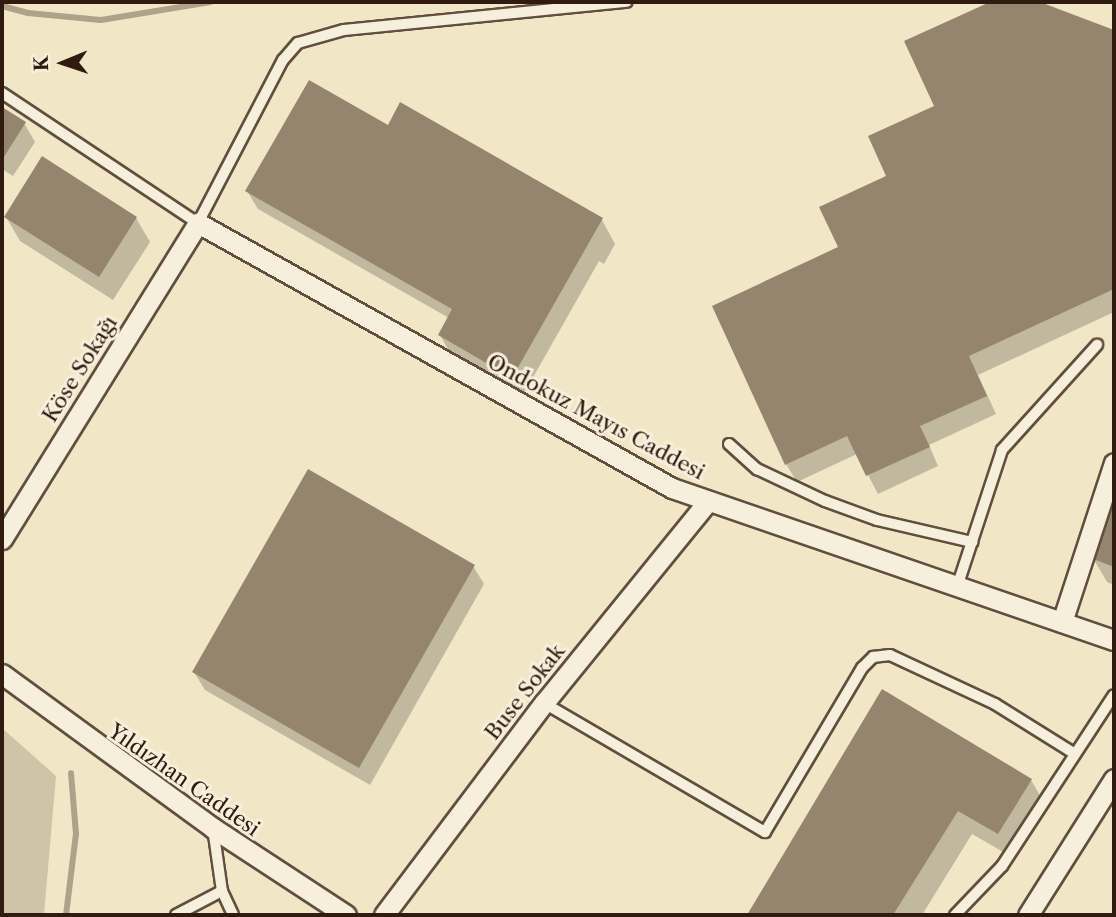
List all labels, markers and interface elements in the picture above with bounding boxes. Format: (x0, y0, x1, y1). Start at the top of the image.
north arrow (28, 28, 98, 98)
text: K (30, 56, 53, 72)
street label: Köse Sokağı (37, 311, 123, 427)
street label: Ondokuz Mayıs Caddesi (483, 349, 709, 485)
street label: Buse Sokak (480, 639, 570, 745)
street label: Yıldızhan Caddesi (104, 718, 264, 842)

